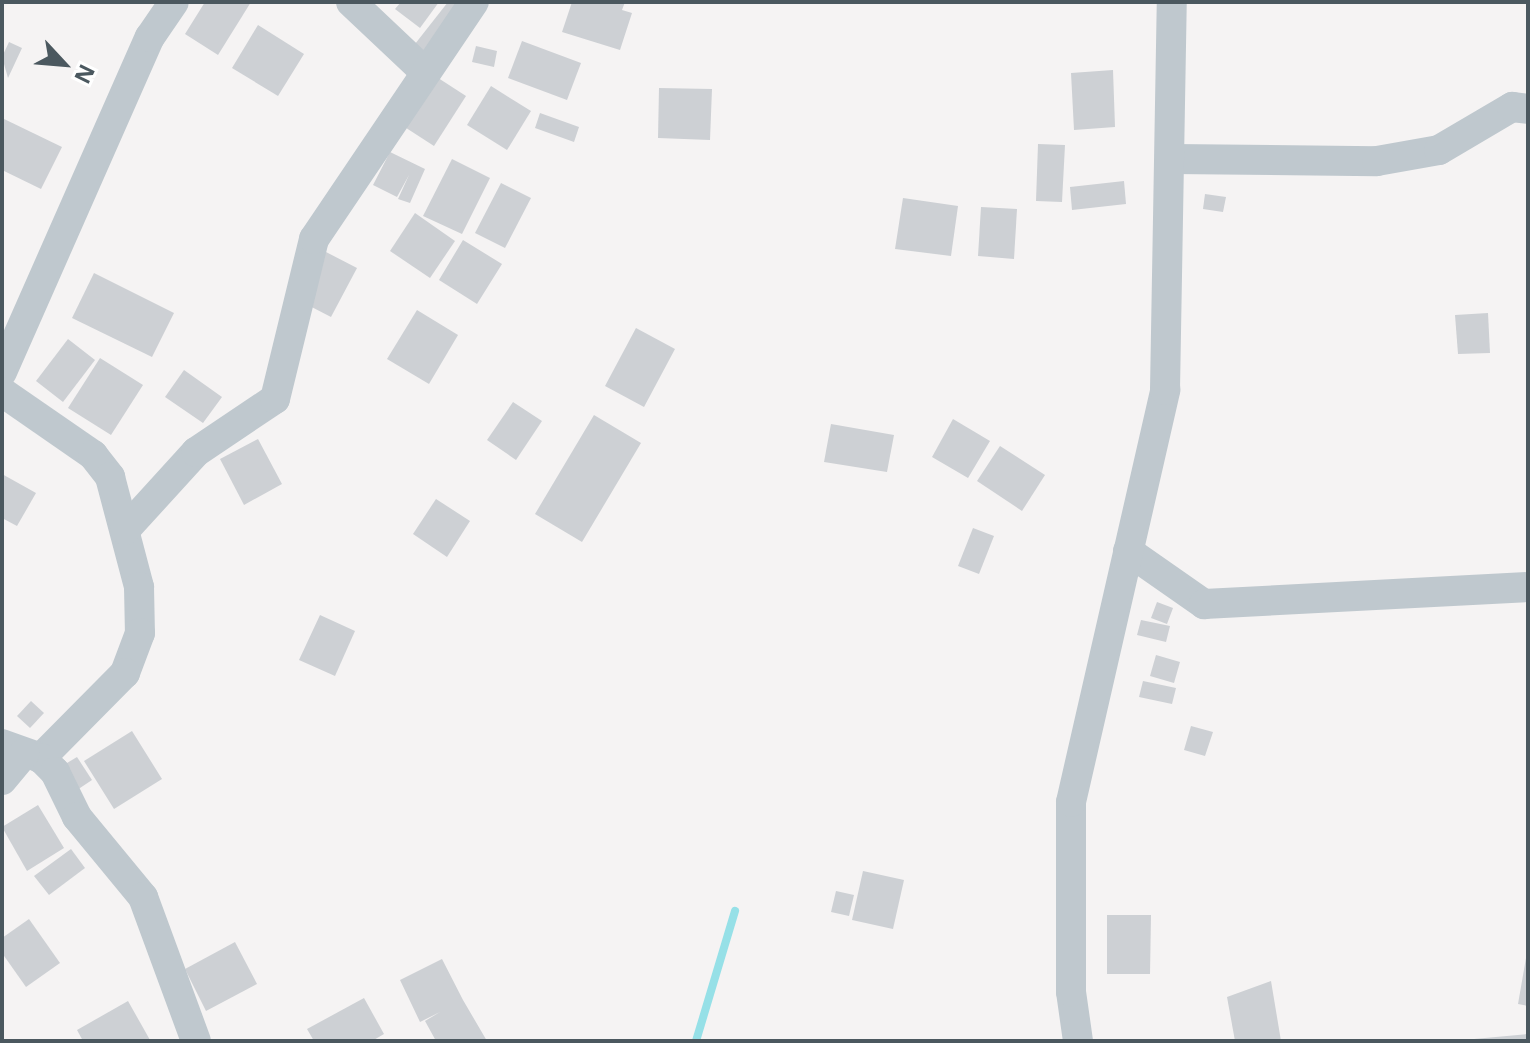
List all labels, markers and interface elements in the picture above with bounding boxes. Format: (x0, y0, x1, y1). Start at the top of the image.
north arrow (24, 24, 104, 104)
text: N (68, 60, 103, 89)

